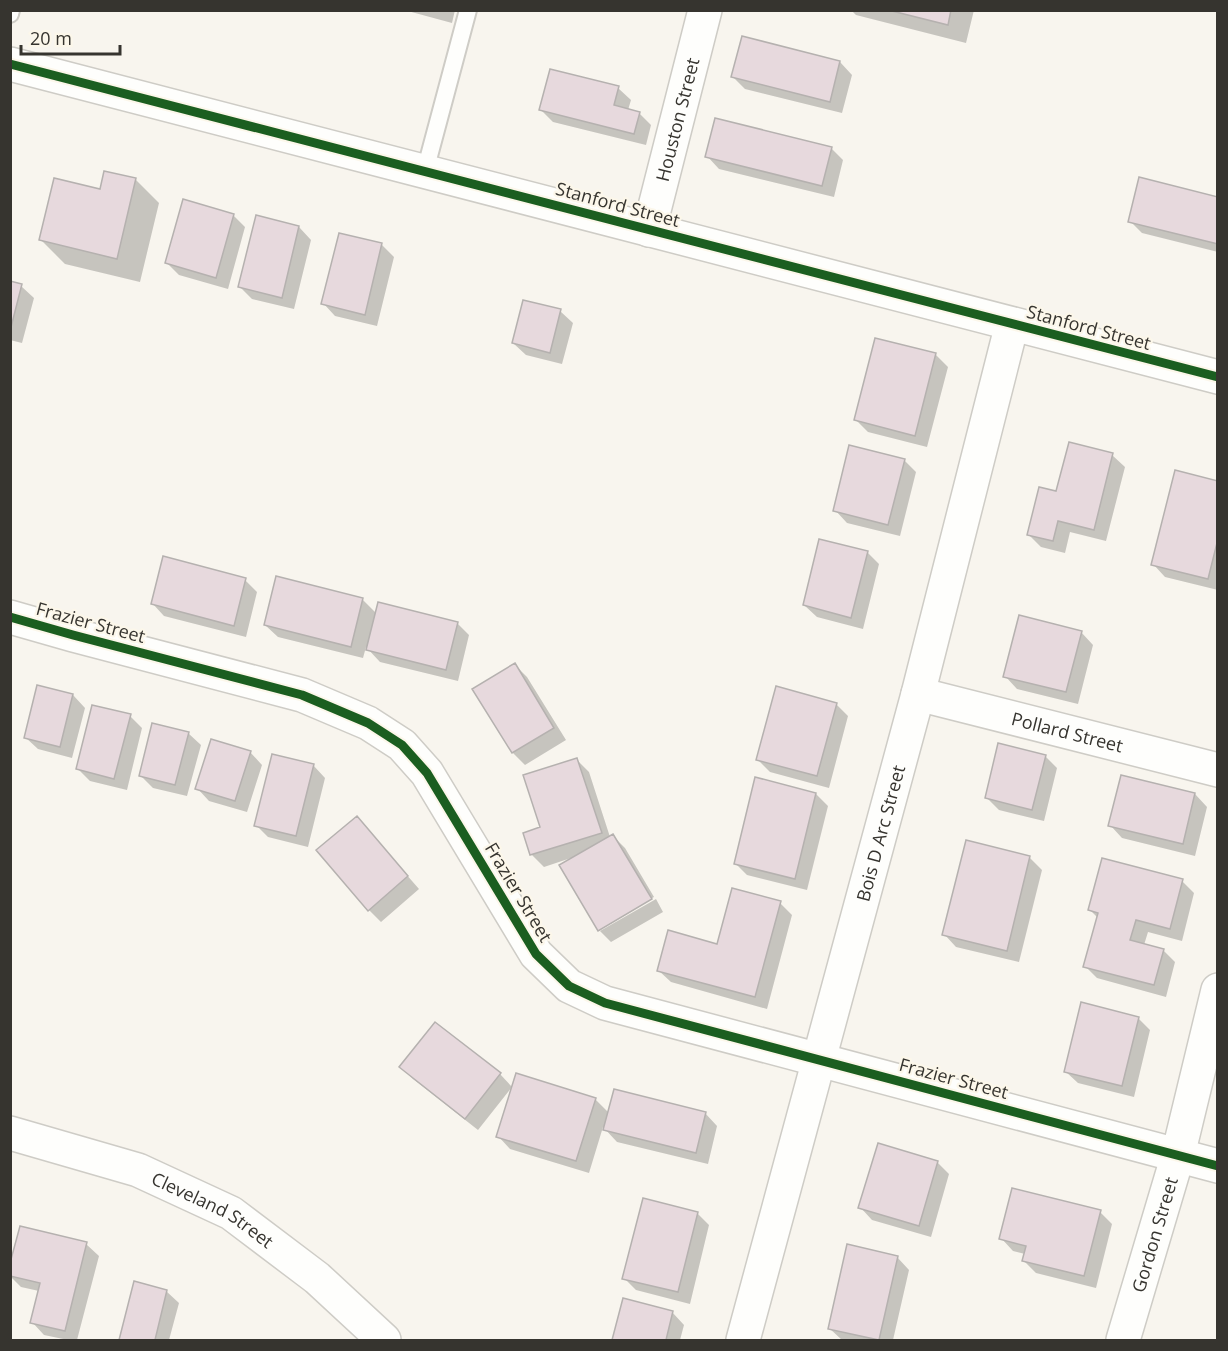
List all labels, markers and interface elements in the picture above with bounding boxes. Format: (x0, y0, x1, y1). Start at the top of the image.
scale bar (21, 18, 120, 56)
text: 20 m (30, 26, 72, 50)
street label: Houston Street (650, 55, 704, 184)
street label: Stanford Street (553, 176, 683, 232)
street label: Stanford Street (1024, 299, 1154, 355)
street label: Frazier Street (34, 596, 148, 648)
street label: Pollard Street (1009, 706, 1126, 757)
street label: Bois D Arc Street (850, 762, 910, 904)
street label: Frazier Street (480, 838, 558, 946)
street label: Frazier Street (897, 1052, 1011, 1104)
street label: Cleveland Street (148, 1166, 279, 1253)
street label: Gordon Street (1126, 1174, 1183, 1295)

